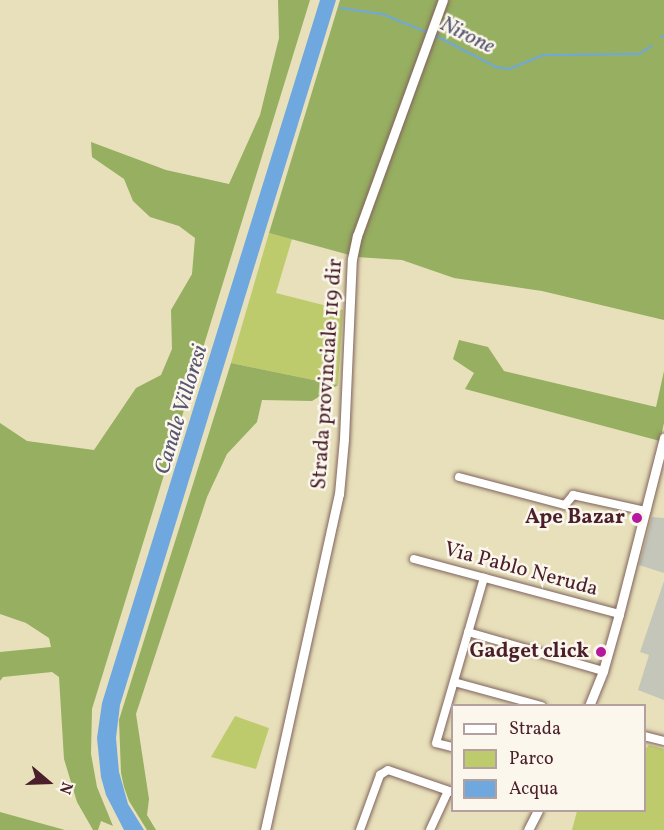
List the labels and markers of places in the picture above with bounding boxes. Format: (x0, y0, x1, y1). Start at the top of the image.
place label: Ape Bazar (525, 505, 625, 531)
marker: Ape Bazar (630, 511, 644, 525)
place label: Gadget click (469, 639, 589, 665)
marker: Gadget click (594, 645, 608, 659)

